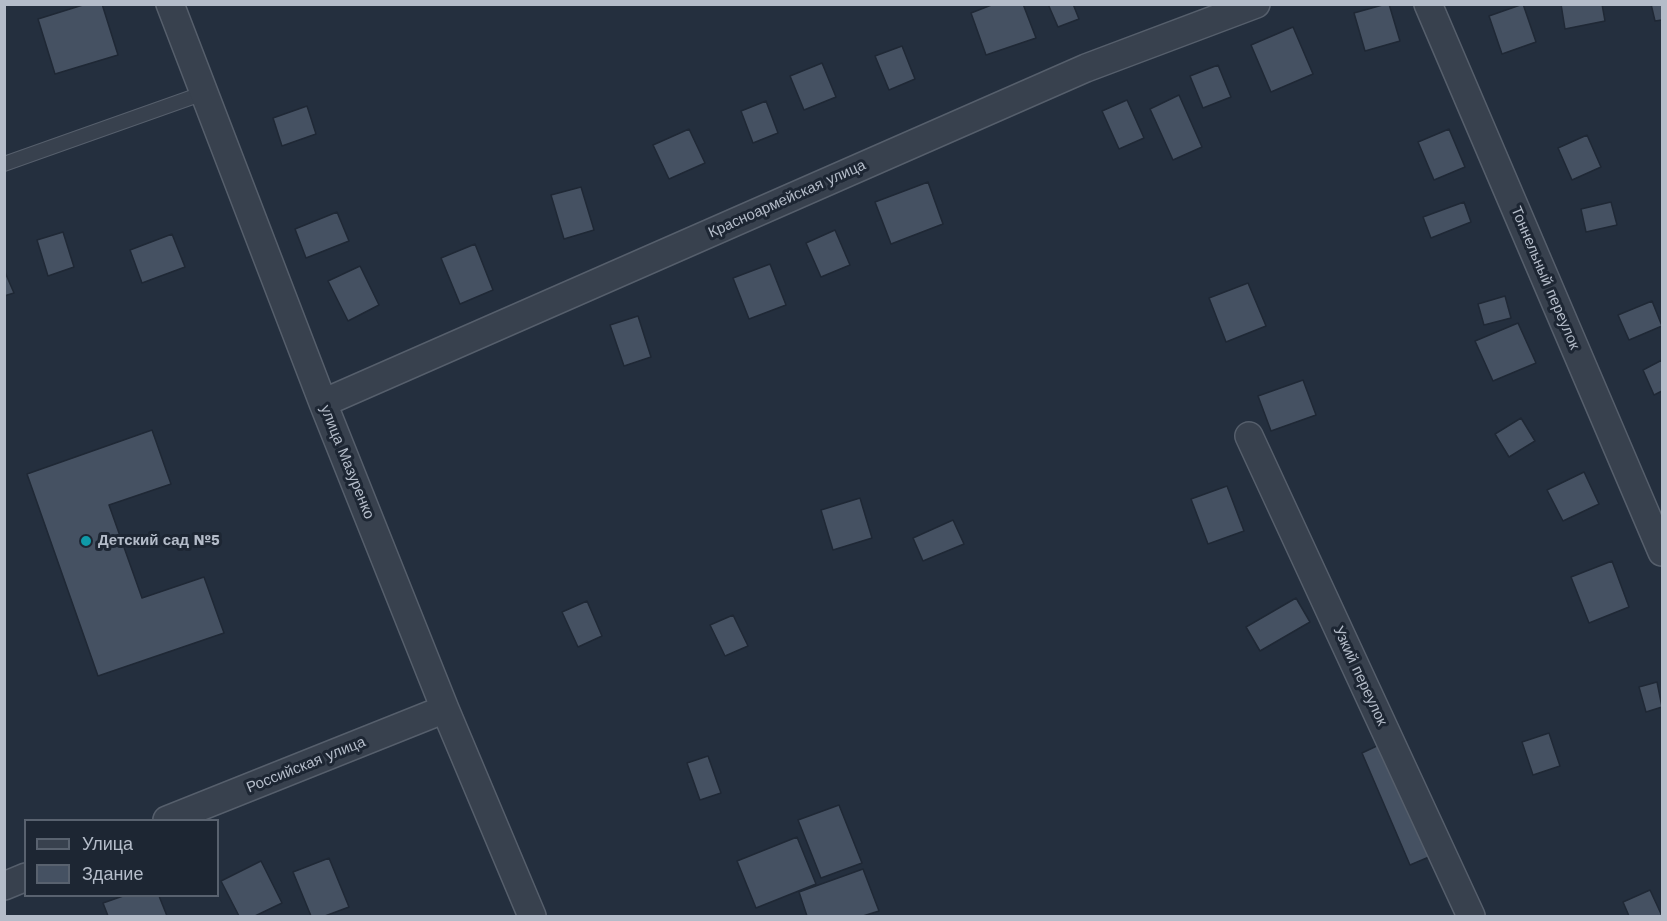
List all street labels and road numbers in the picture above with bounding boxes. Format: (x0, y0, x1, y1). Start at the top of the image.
street label: Красноармейская улица (705, 156, 869, 242)
street label: Тоннельный переулок (1507, 204, 1583, 352)
street label: улица Мазуренко (316, 402, 378, 522)
street label: Узкий переулок (1329, 623, 1391, 729)
street label: Российская улица (244, 733, 368, 797)

